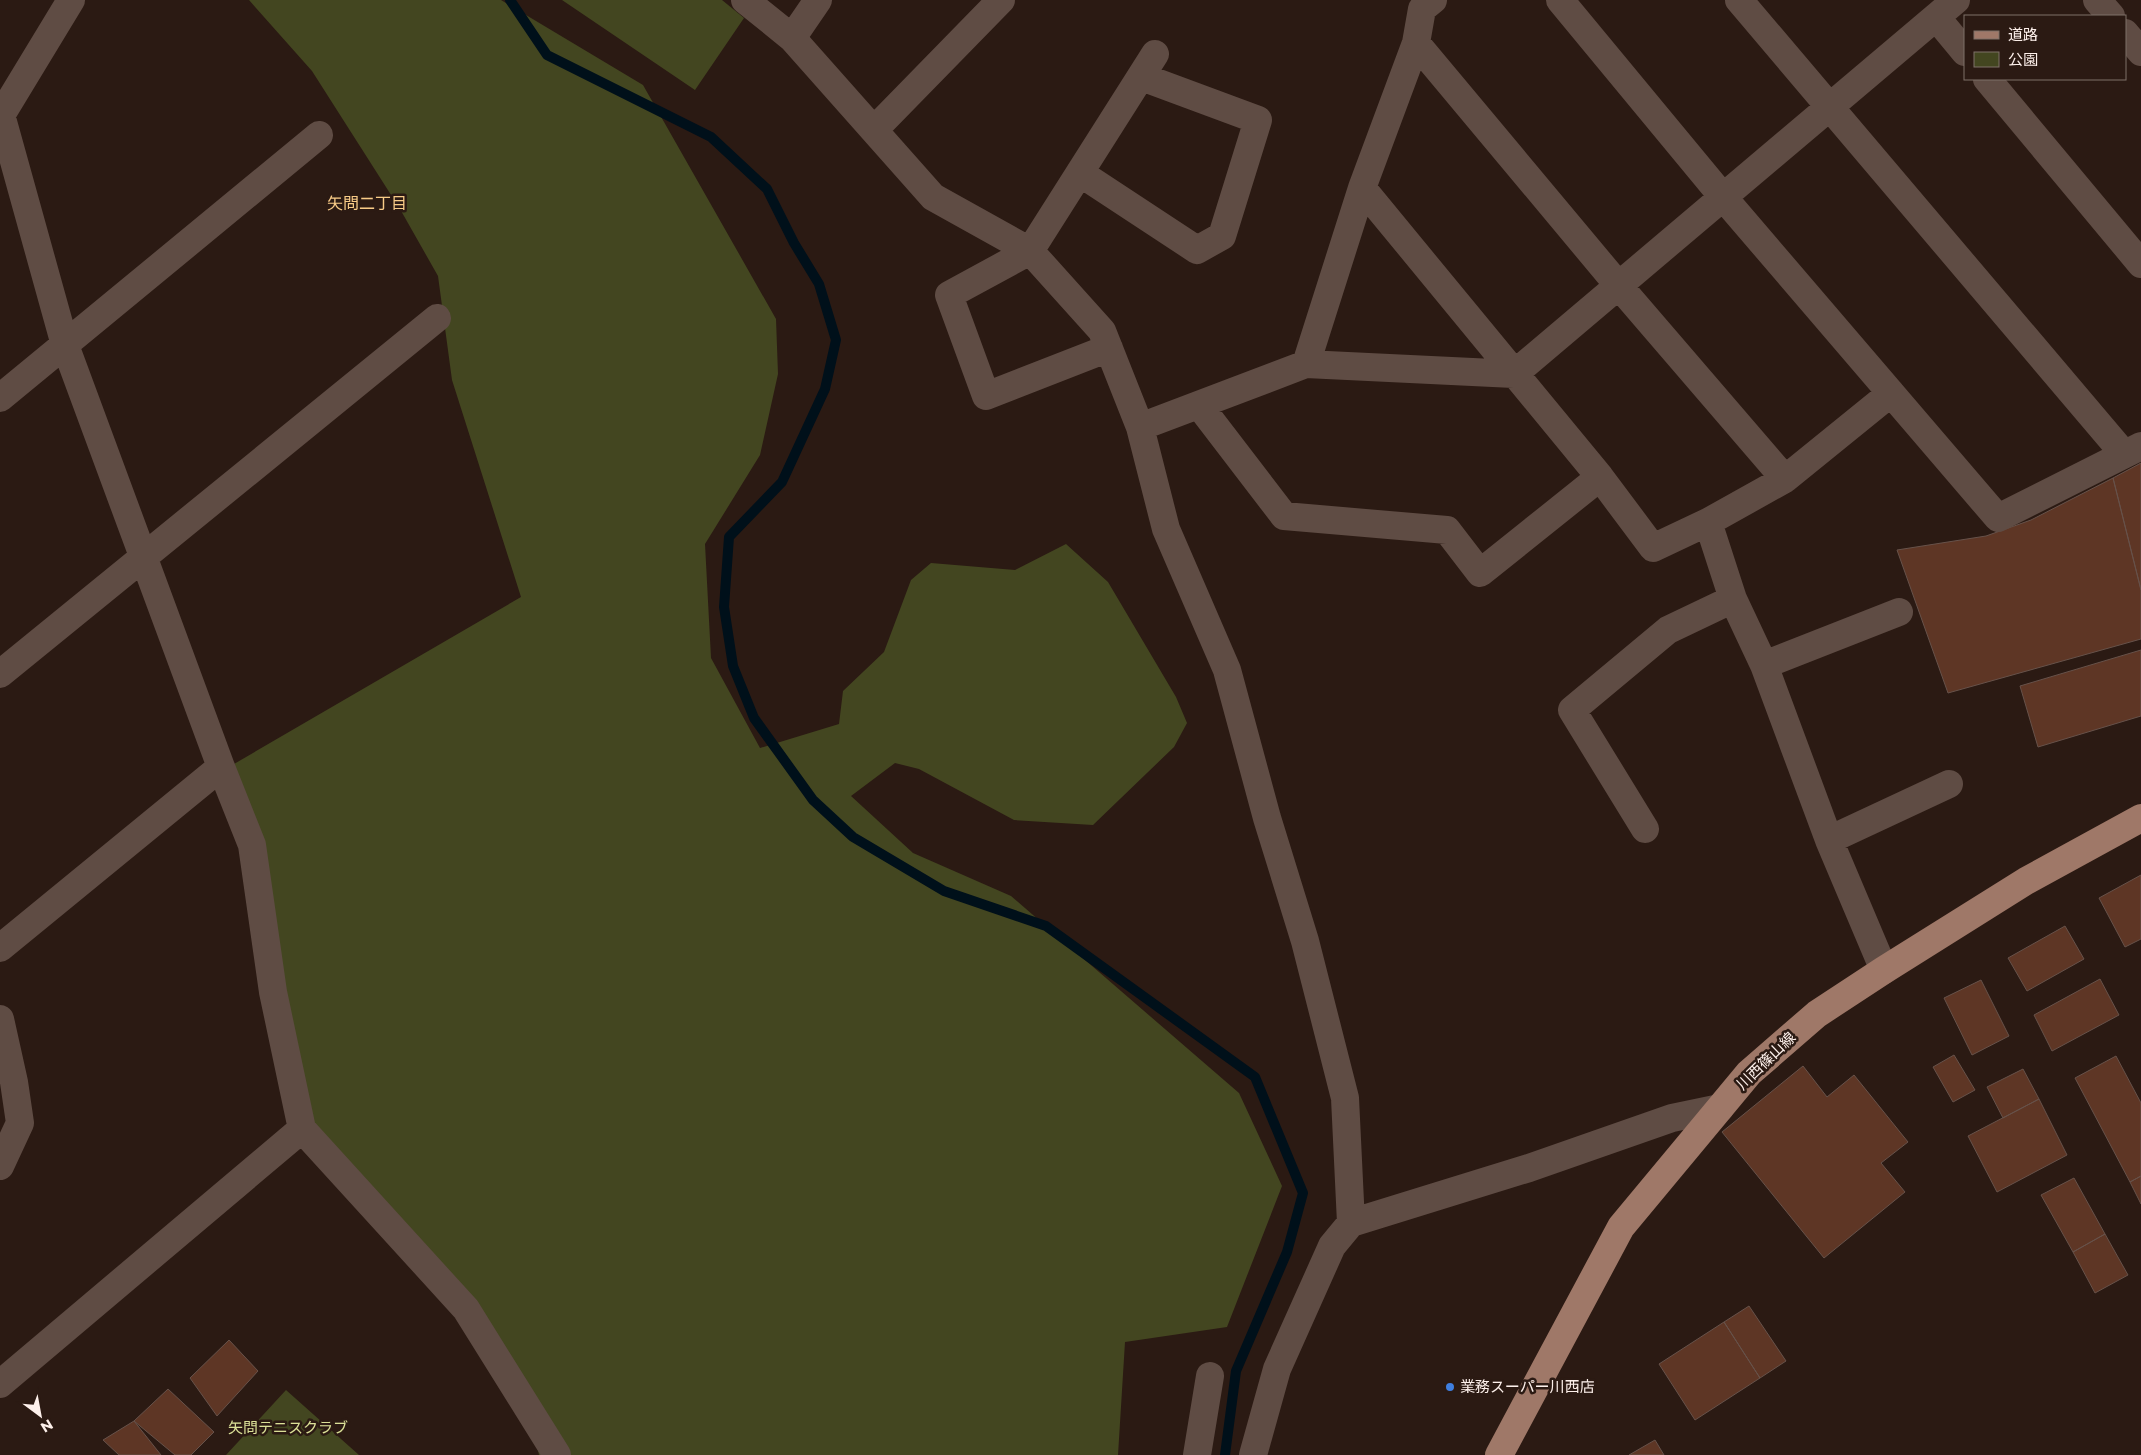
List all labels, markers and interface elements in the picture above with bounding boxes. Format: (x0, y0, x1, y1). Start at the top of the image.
legend (1964, 15, 2126, 80)
text: 道路 (2008, 25, 2038, 44)
text: 公園 (2008, 50, 2038, 69)
district label: 矢問二丁目 (327, 194, 407, 213)
street label: 川西篠山線 (1732, 1028, 1799, 1094)
place label: 業務スーパー川西店 (1460, 1377, 1595, 1396)
marker: 業務スーパー川西店 (1444, 1381, 1456, 1393)
north arrow (15, 1390, 65, 1440)
text: N (37, 1415, 56, 1437)
park label: 矢問テニスクラブ (228, 1418, 348, 1437)

